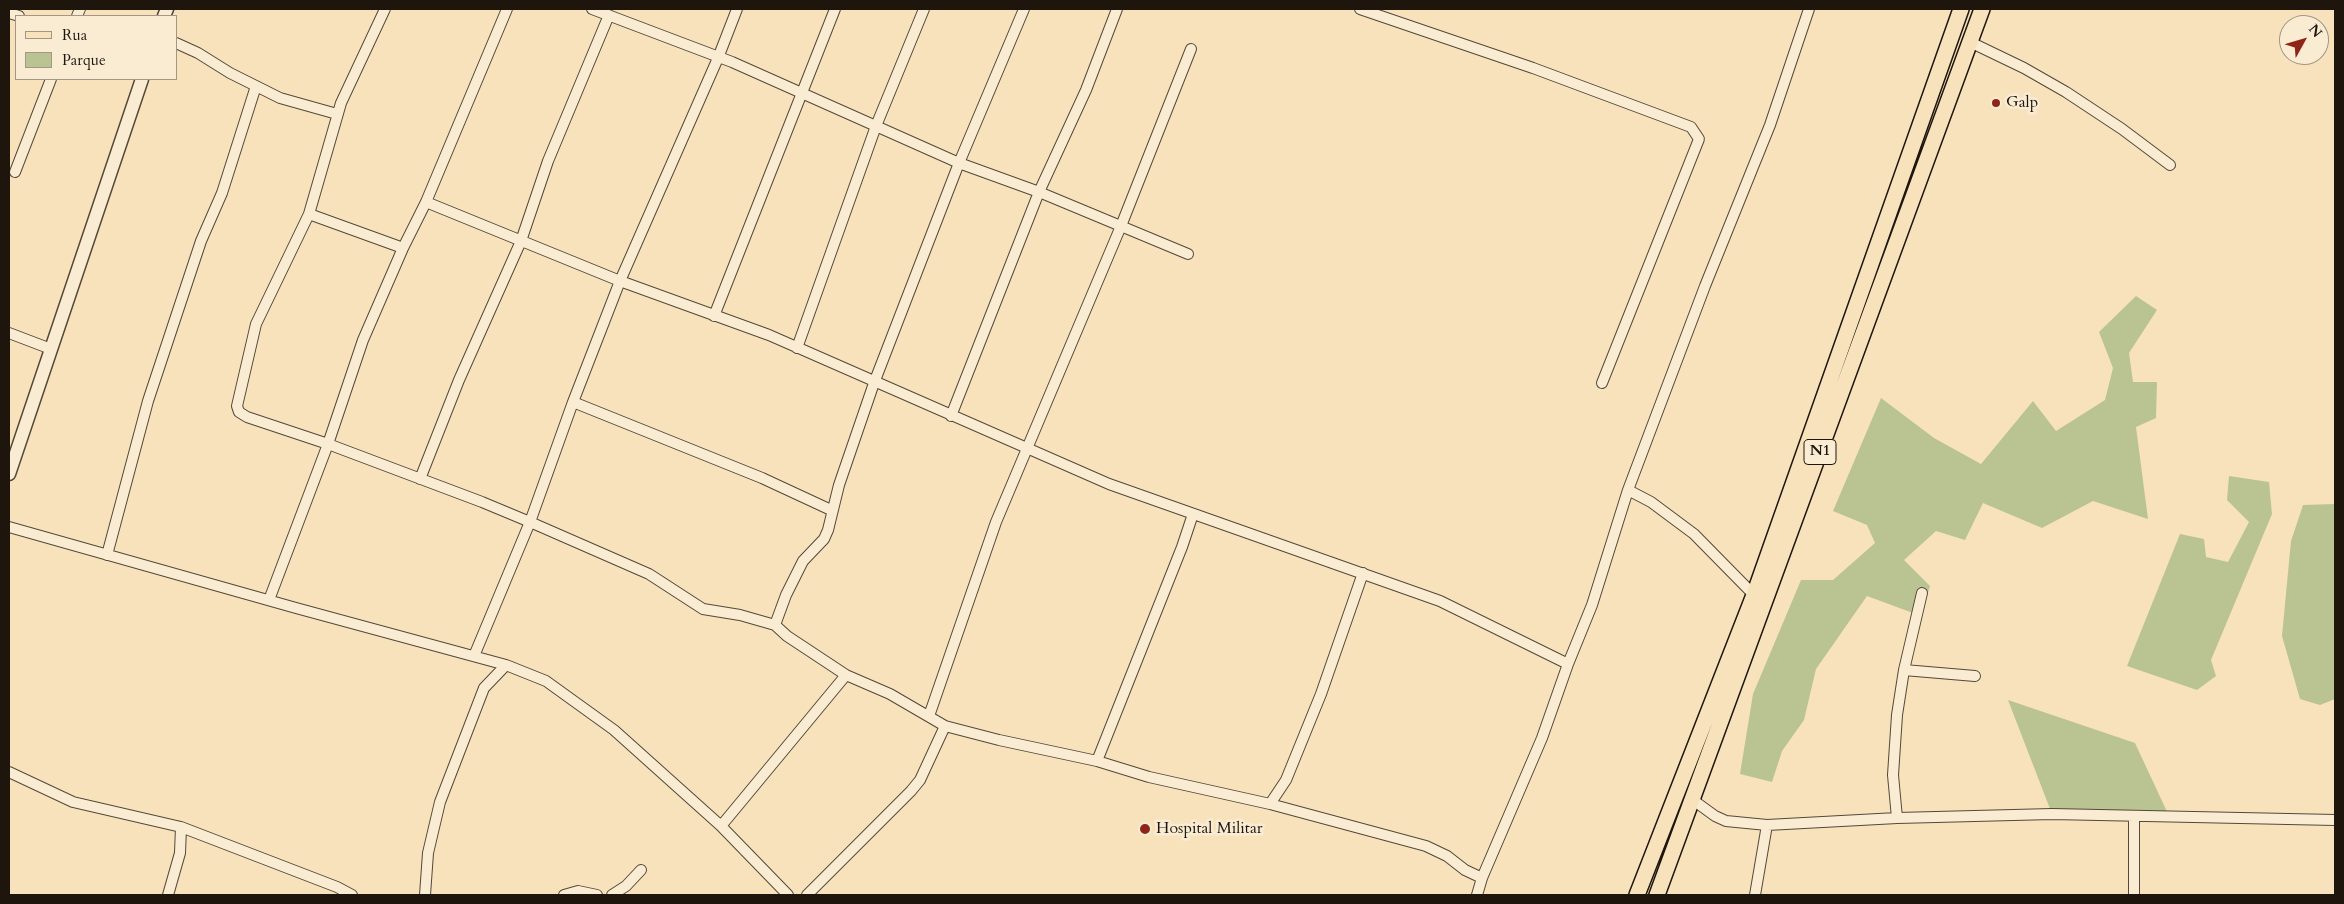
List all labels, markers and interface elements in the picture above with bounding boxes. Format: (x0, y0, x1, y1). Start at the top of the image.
legend (15, 15, 178, 80)
north arrow (2279, 15, 2329, 65)
text: N (2304, 20, 2326, 42)
text: Rua (62, 25, 87, 45)
text: Parque (62, 50, 106, 70)
place label: Galp (2006, 93, 2038, 113)
marker: Galp (1990, 97, 2002, 109)
road number: N1 (1804, 440, 1836, 464)
place label: Hospital Militar (1156, 819, 1263, 839)
marker: Hospital Militar (1138, 822, 1152, 836)

